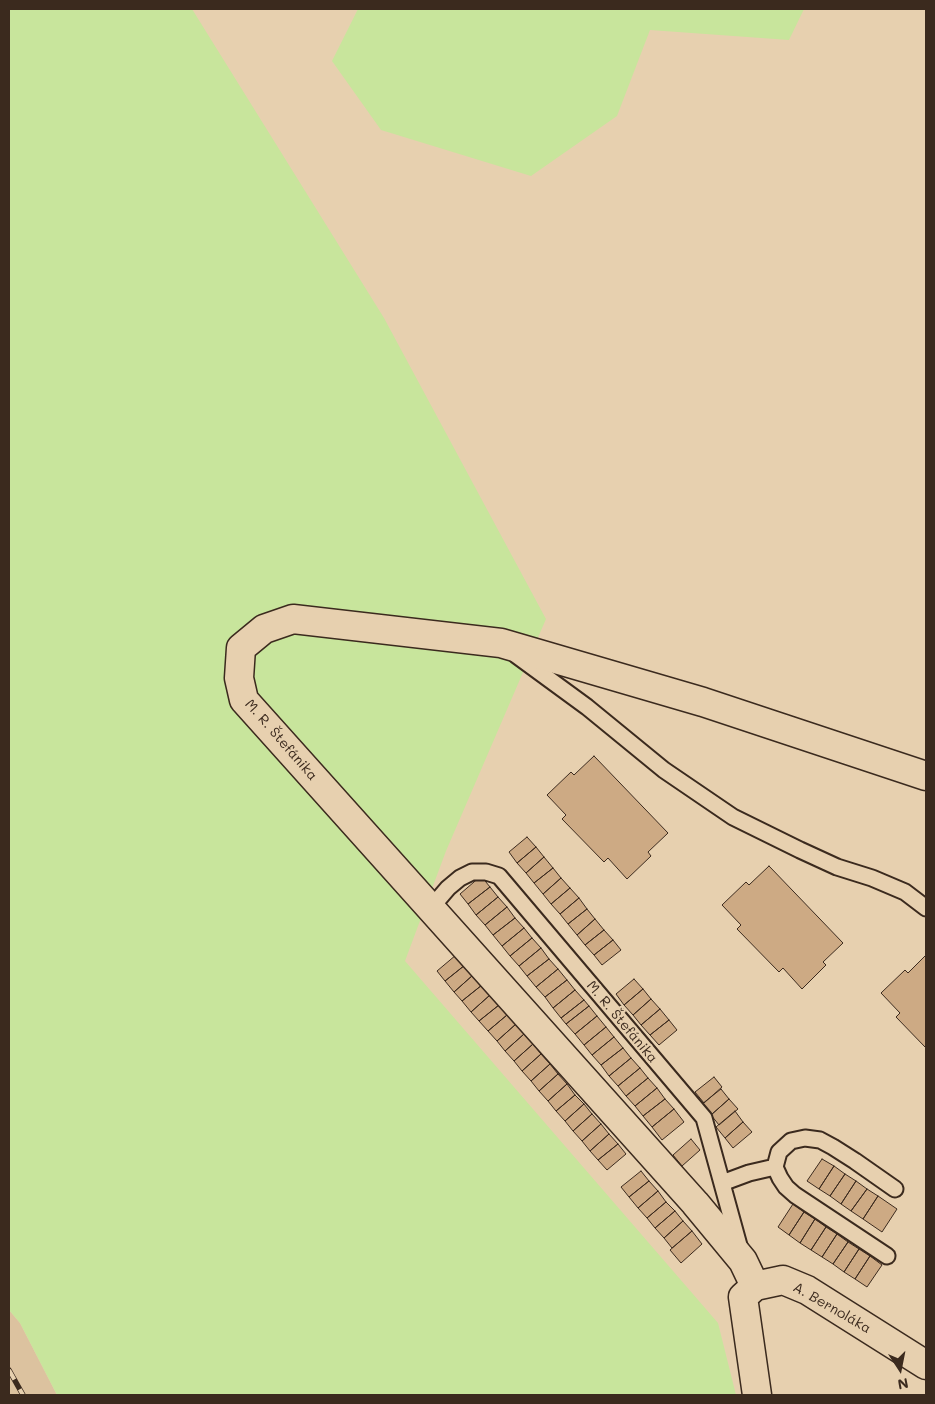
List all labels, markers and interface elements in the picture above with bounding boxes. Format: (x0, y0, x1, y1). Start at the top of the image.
street label: M. R. Štefánika (241, 696, 321, 784)
street label: M. R. Štefánika (583, 978, 661, 1066)
street label: A. Bernoláka (790, 1279, 874, 1337)
north arrow (875, 1344, 925, 1394)
text: N (896, 1374, 910, 1395)

